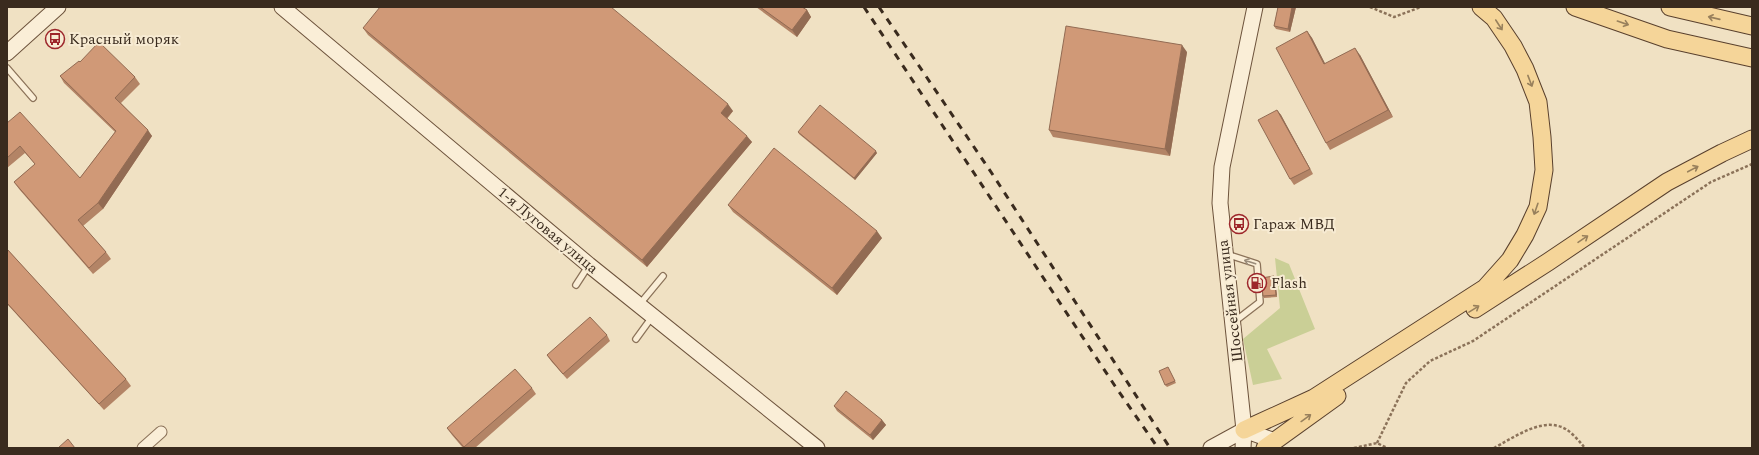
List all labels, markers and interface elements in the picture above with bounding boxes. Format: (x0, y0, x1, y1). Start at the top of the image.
one-way arrow (1708, 13, 1721, 21)
one-way arrow (1495, 19, 1503, 30)
one-way arrow (1616, 20, 1628, 28)
bus stop icon: Красный моряк (44, 28, 66, 50)
place label: Красный моряк (69, 28, 179, 51)
one-way arrow (1526, 75, 1534, 87)
one-way arrow (1686, 164, 1698, 172)
street label: 1-я Луговая улица (492, 181, 604, 280)
one-way arrow (1532, 202, 1540, 214)
bus stop icon: Гараж МВД (1228, 213, 1250, 235)
place label: Гараж МВД (1253, 213, 1335, 236)
one-way arrow (1577, 235, 1588, 243)
street label: Шоссейная улица (1211, 238, 1249, 363)
one-way arrow (1243, 258, 1256, 265)
fuel station icon: Flash (1246, 272, 1268, 294)
place label: Flash (1271, 272, 1307, 295)
one-way arrow (1468, 305, 1480, 313)
one-way arrow (1300, 414, 1311, 422)

